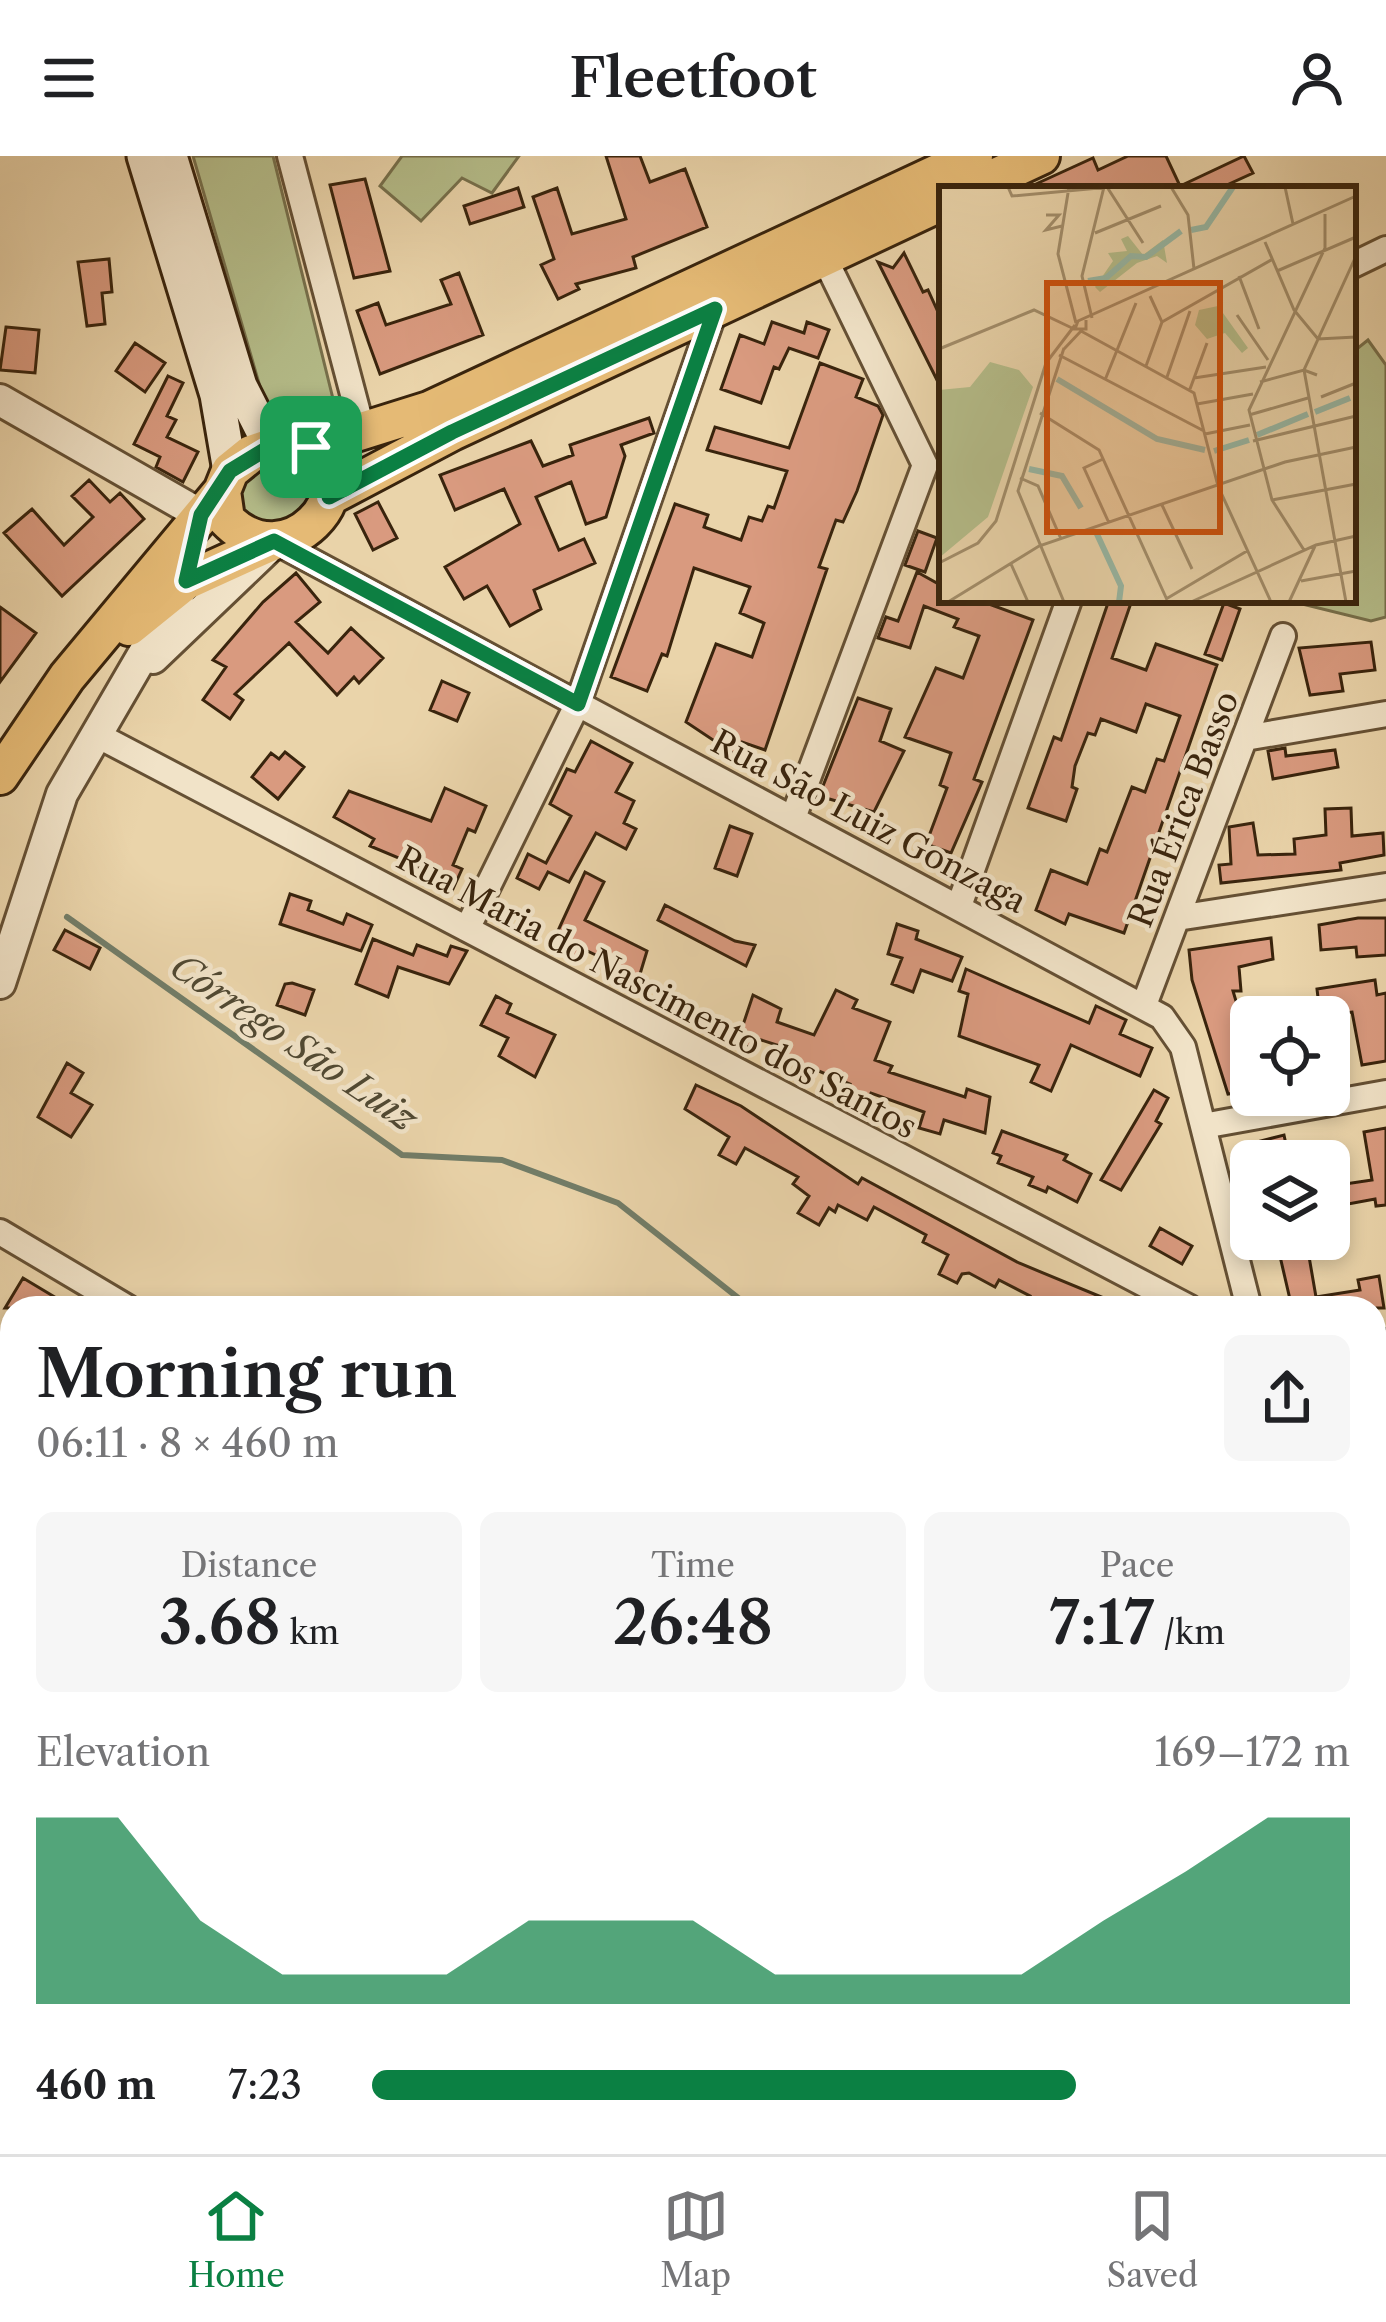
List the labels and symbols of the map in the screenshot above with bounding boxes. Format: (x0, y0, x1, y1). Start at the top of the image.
inset map (939, 186, 1356, 603)
pin (260, 396, 362, 498)
street label: Rua Érica Basso (1120, 685, 1247, 933)
street label: Rua São Luiz Gonzaga (704, 721, 1034, 922)
street label: Rua Maria do Nascimento dos Santos (390, 837, 924, 1147)
water label: Córrego São Luiz (163, 943, 427, 1142)

